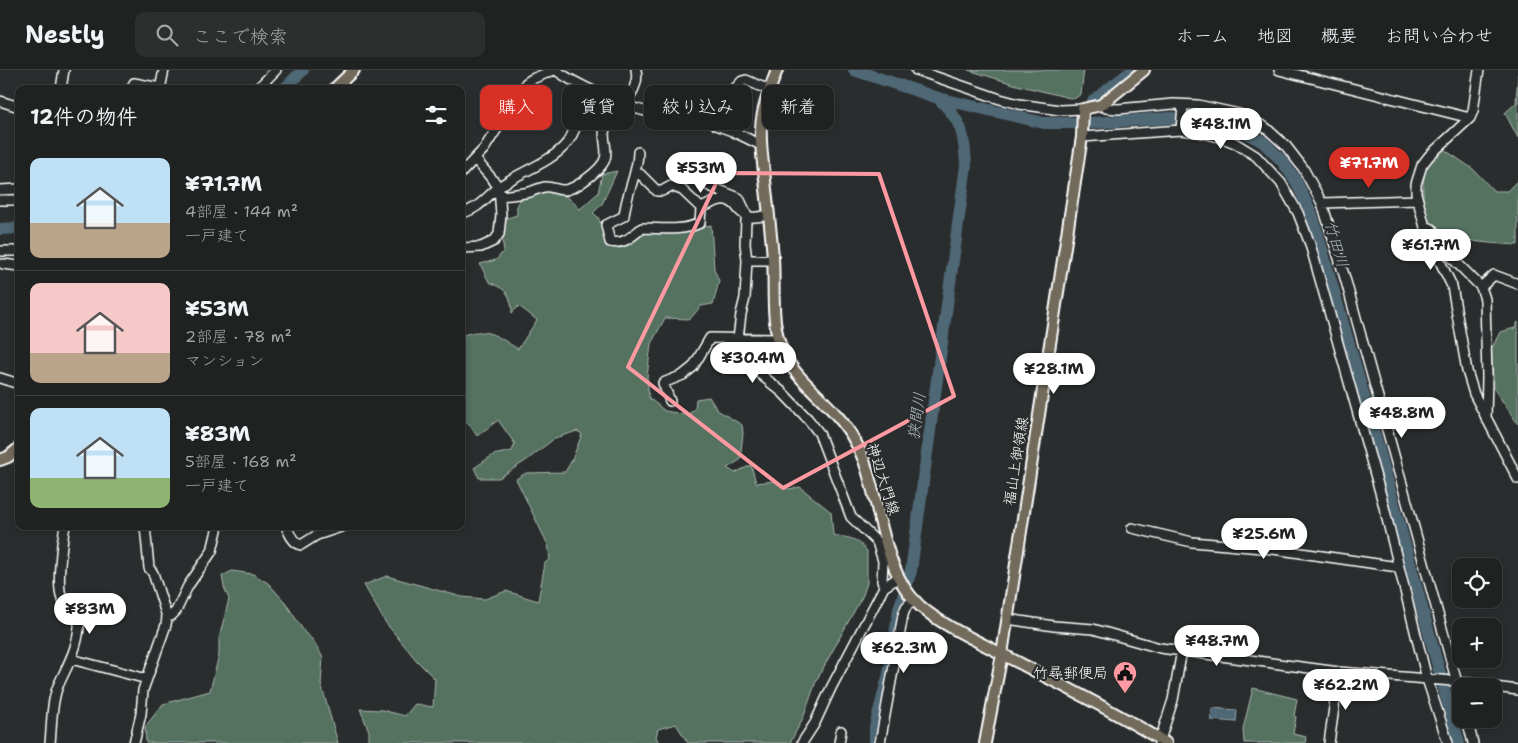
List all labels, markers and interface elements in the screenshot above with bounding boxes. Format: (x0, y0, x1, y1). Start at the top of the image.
search box (135, 12, 485, 57)
text: Nestly (25, 19, 105, 51)
icon: search (153, 21, 181, 49)
text: ここで検索 (193, 24, 288, 49)
text: ホーム (1176, 24, 1229, 48)
text: 地図 (1257, 24, 1293, 48)
text: 概要 (1321, 24, 1357, 48)
text: お問い合わせ (1385, 24, 1493, 48)
chip: 購入 (480, 85, 552, 130)
chip: 賃貸 (562, 85, 634, 130)
chip: 絞り込み (644, 85, 752, 130)
chip: 新着 (762, 85, 834, 130)
icon: filters (422, 101, 450, 129)
text: 12件の物件 (30, 103, 138, 131)
pin: ¥48.1M (1180, 108, 1262, 150)
text: ¥48.1M (1191, 113, 1251, 134)
pin: ¥71.7M (1328, 146, 1410, 189)
pin: ¥53M (671, 152, 731, 194)
text: ¥71.7M (1340, 152, 1398, 173)
text: ¥53M (677, 157, 725, 178)
text: ¥71.7M (185, 170, 262, 198)
icon: home (70, 178, 130, 238)
text: 4部屋 · 144 m² (185, 201, 298, 222)
water label: 竹田川 (1320, 218, 1353, 270)
text: 一戸建て (185, 225, 249, 246)
pin: ¥61.7M (1390, 228, 1472, 271)
text: ¥61.7M (1402, 234, 1460, 255)
text: ¥53M (185, 295, 249, 323)
icon: home (70, 303, 130, 363)
text: 2部屋 · 78 m² (185, 326, 292, 347)
pin: ¥30.4M (712, 342, 794, 384)
text: ¥30.4M (721, 347, 785, 368)
text: マンション (185, 350, 264, 371)
pin: ¥28.1M (1013, 352, 1095, 395)
text: ¥28.1M (1024, 358, 1084, 379)
water label: 狭間川 (903, 391, 930, 441)
pin: ¥48.8M (1361, 396, 1443, 439)
text: ¥48.8M (1370, 402, 1434, 423)
street label: 福山上御領線 (999, 415, 1033, 507)
text: ¥83M (185, 420, 250, 448)
icon: home (70, 428, 130, 488)
street label: 神辺大門線 (862, 440, 904, 518)
text: 5部屋 · 168 m² (185, 451, 297, 472)
text: 一戸建て (185, 475, 249, 496)
pin: ¥25.6M (1223, 518, 1305, 560)
text: ¥25.6M (1232, 523, 1296, 544)
map controls (1452, 558, 1502, 728)
button: locate (1452, 558, 1502, 608)
pin: ¥83M (60, 592, 120, 635)
text: ¥83M (65, 598, 115, 619)
button: + (1452, 618, 1502, 668)
pin: ¥48.7M (1176, 624, 1258, 667)
text: ¥48.7M (1185, 630, 1249, 651)
pin: ¥62.3M (863, 632, 945, 674)
text: ¥62.3M (872, 637, 936, 658)
public building icon: 竹尋郵便局 (1112, 660, 1138, 694)
place label: 竹尋郵便局 (1033, 663, 1108, 683)
pin: ¥62.2M (1305, 668, 1387, 711)
text: ¥62.2M (1314, 674, 1378, 695)
button: − (1452, 678, 1502, 728)

